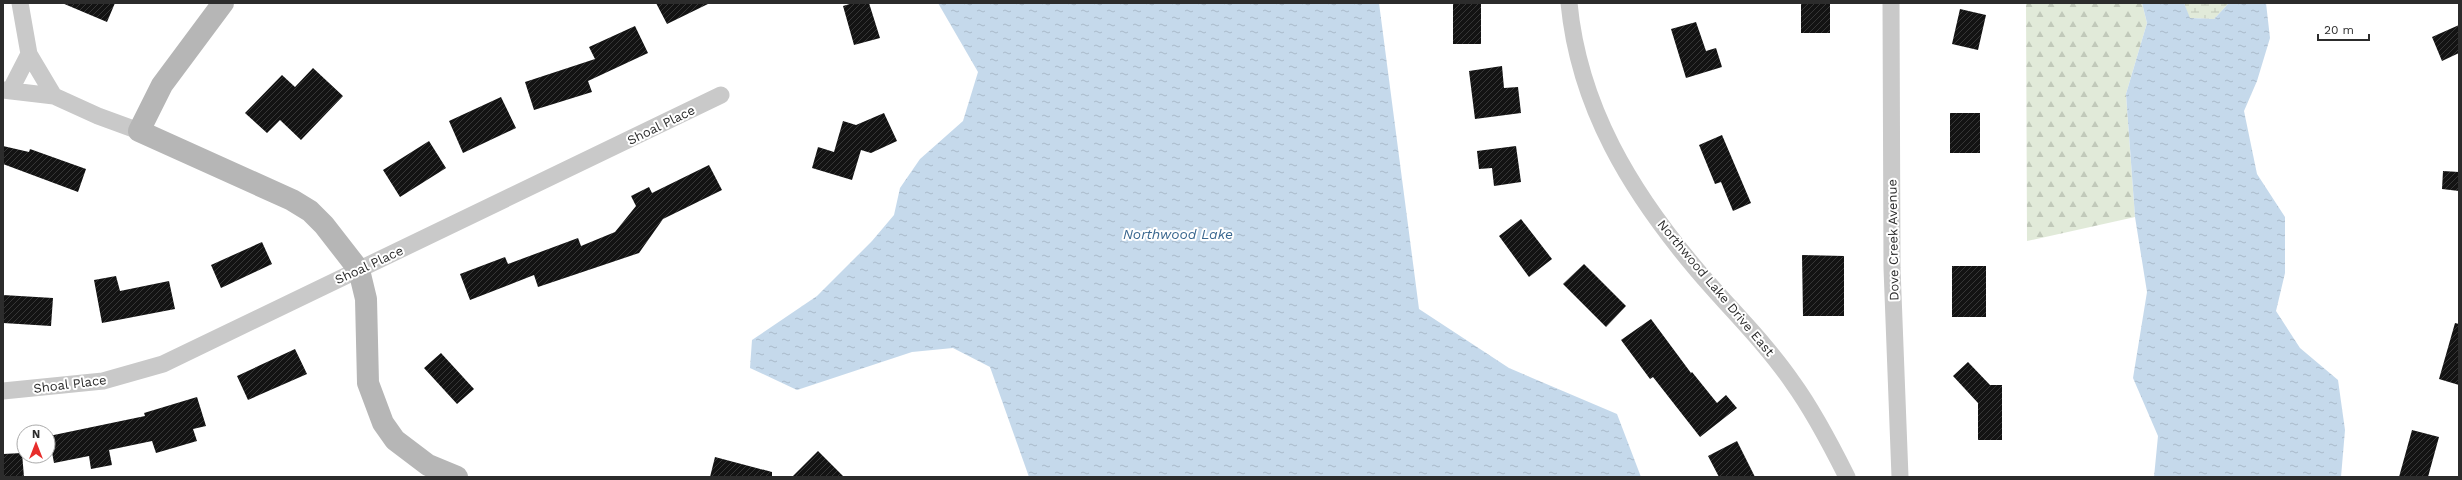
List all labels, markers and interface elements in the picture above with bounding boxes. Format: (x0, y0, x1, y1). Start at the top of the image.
scale bar (2318, 16, 2369, 42)
text: 20 m (2324, 23, 2354, 37)
street label: Shoal Place (625, 102, 697, 148)
street label: Dove Creek Avenue (1884, 179, 1902, 301)
street label: Northwood Lake Drive East (1655, 217, 1778, 360)
water label: Northwood Lake (1123, 226, 1233, 242)
street label: Shoal Place (333, 243, 405, 287)
street label: Shoal Place (33, 372, 107, 396)
north arrow (16, 424, 56, 464)
text: N (32, 428, 40, 441)

